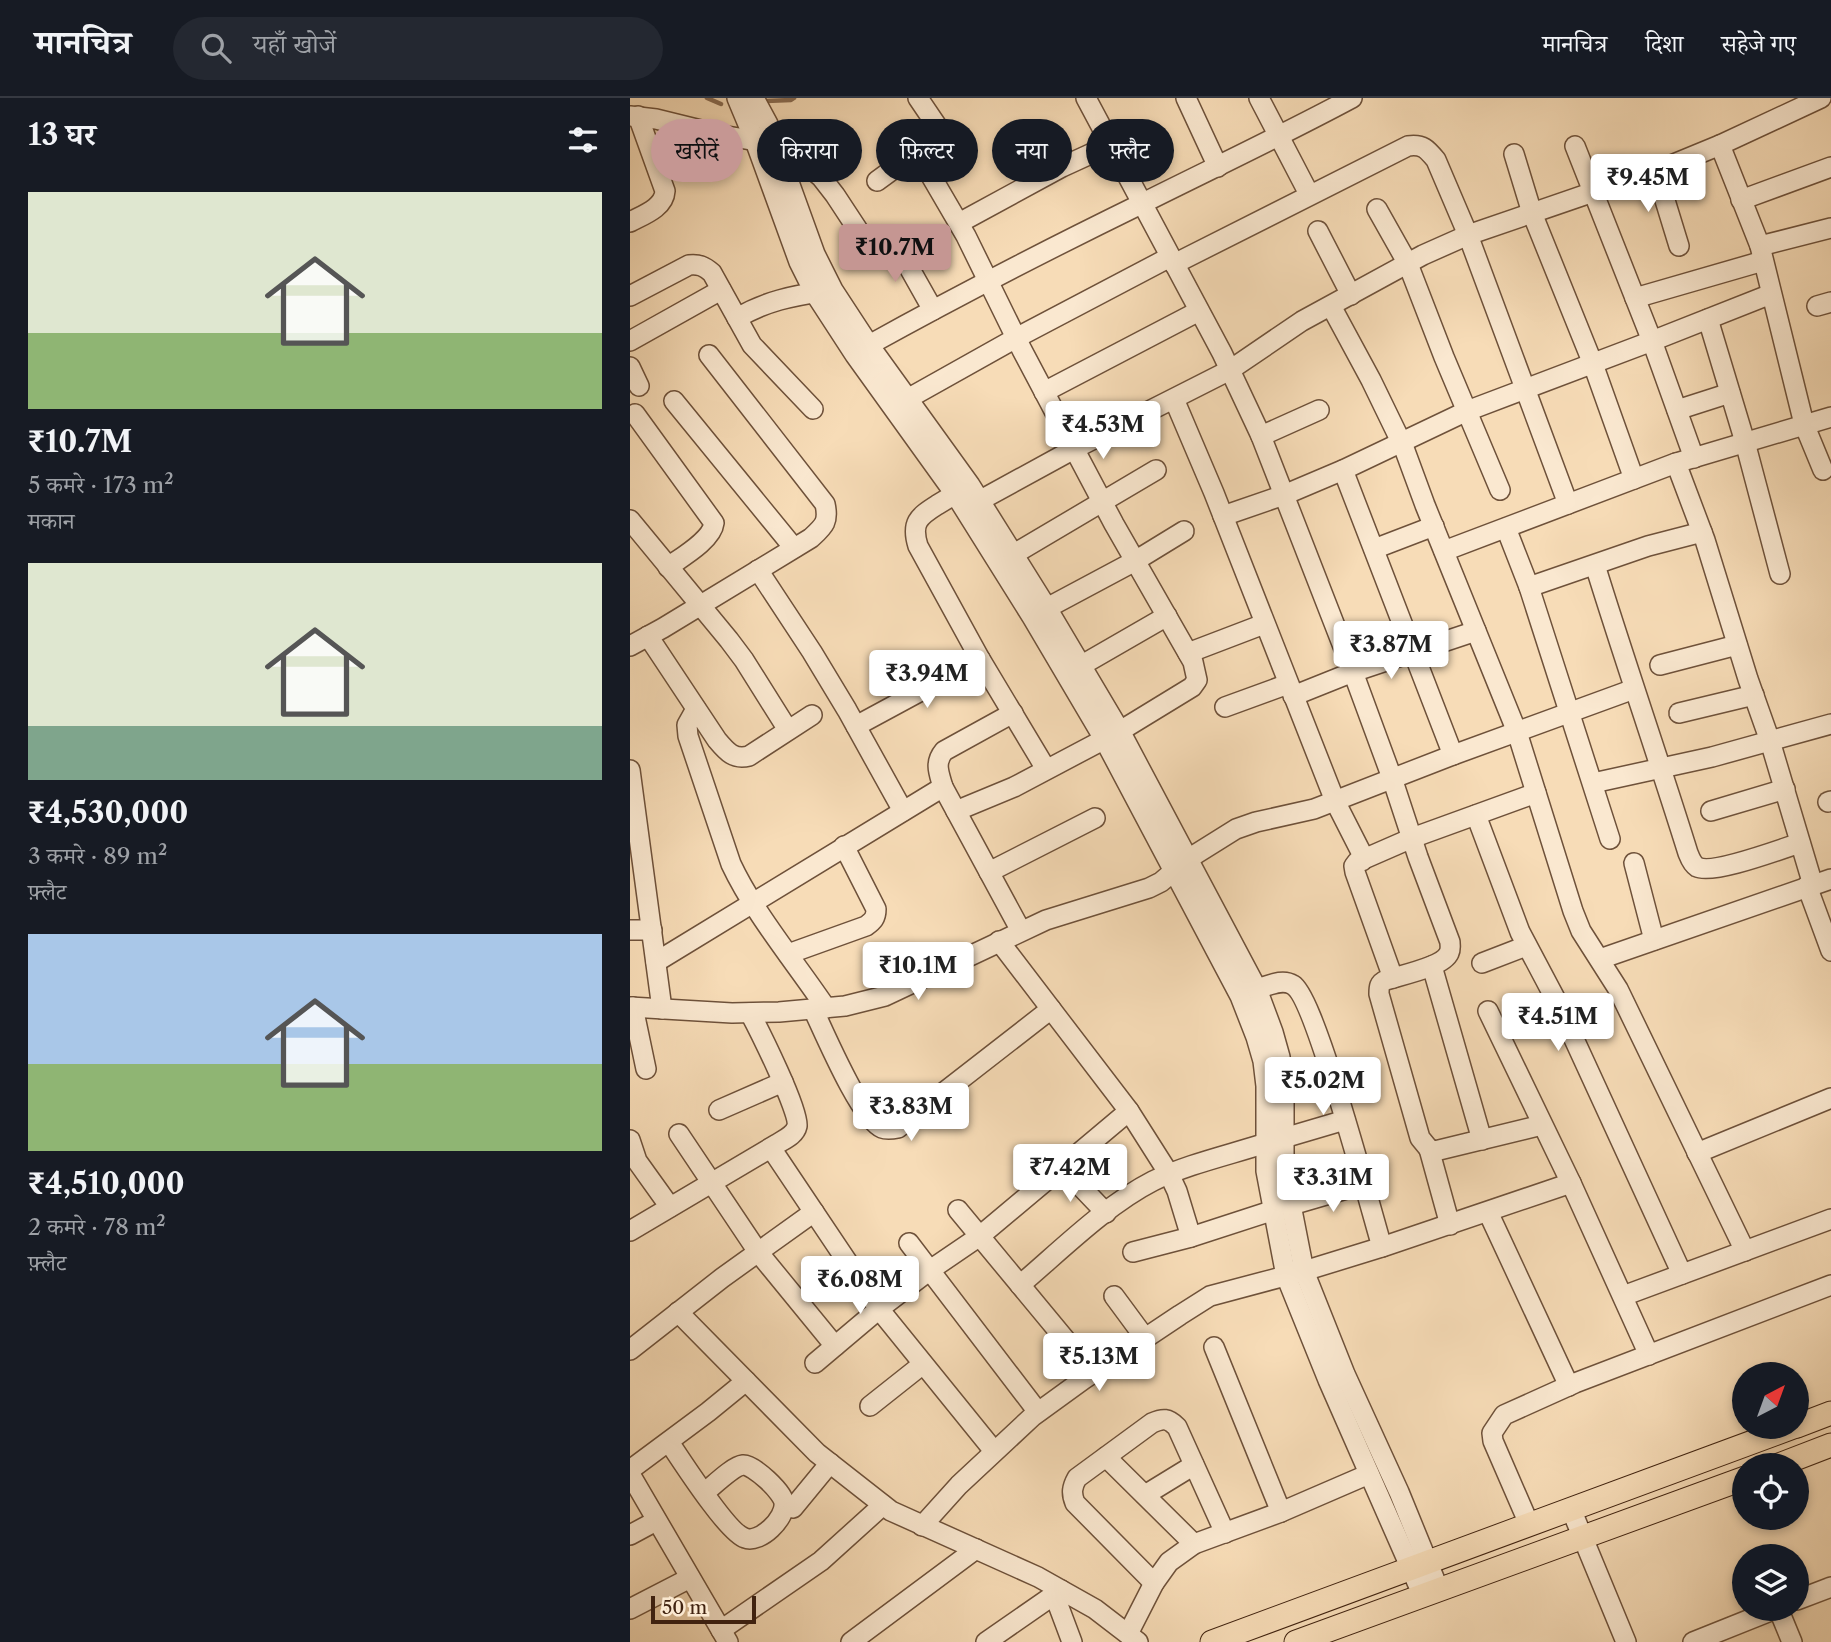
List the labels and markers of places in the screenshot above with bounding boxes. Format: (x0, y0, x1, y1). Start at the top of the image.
pin: ₹9.45M (1591, 155, 1705, 214)
pin: ₹10.7M (838, 225, 952, 284)
pin: ₹4.53M (1046, 402, 1160, 461)
pin: ₹3.87M (1334, 622, 1448, 681)
pin: ₹3.94M (870, 650, 984, 710)
pin: ₹10.1M (861, 942, 975, 1002)
pin: ₹4.51M (1501, 993, 1615, 1053)
pin: ₹5.02M (1266, 1058, 1380, 1117)
pin: ₹3.83M (854, 1084, 968, 1143)
pin: ₹7.42M (1013, 1144, 1127, 1204)
pin: ₹3.31M (1276, 1154, 1390, 1214)
pin: ₹6.08M (803, 1256, 917, 1316)
pin: ₹5.13M (1042, 1334, 1156, 1393)

